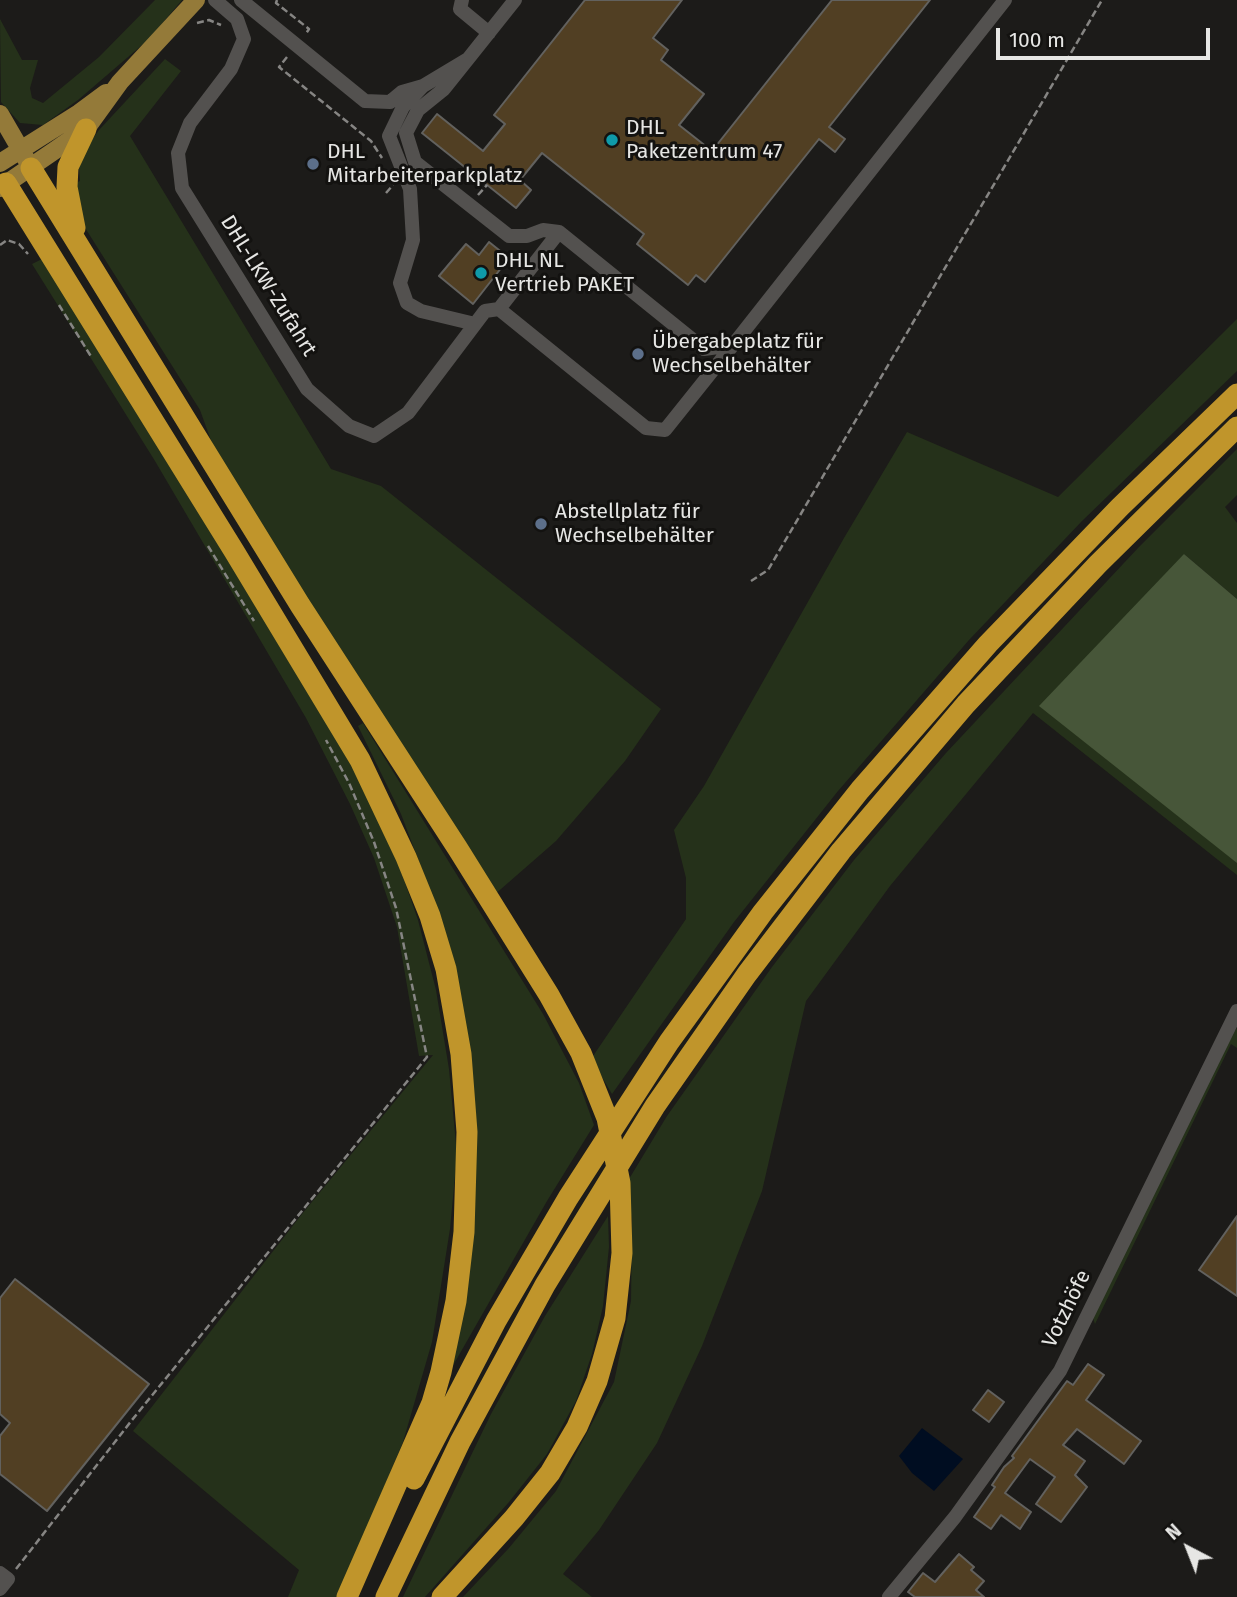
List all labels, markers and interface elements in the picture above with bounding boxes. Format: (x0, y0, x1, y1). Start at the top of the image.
scale bar (999, 14, 1212, 58)
text: 100 m (1009, 27, 1065, 53)
place label: DHL Paketzentrum 47 (626, 115, 782, 165)
marker: DHL Paketzentrum 47 (604, 132, 620, 148)
place label: DHL Mitarbeiterparkplatz (327, 139, 522, 189)
marker: DHL Mitarbeiterparkplatz (305, 156, 321, 172)
street label: DHL-LKW-Zufahrt (215, 211, 321, 361)
place label: DHL NL Vertrieb PAKET (495, 248, 634, 298)
marker: DHL NL Vertrieb PAKET (473, 265, 489, 281)
place label: Übergabeplatz für Wechselbehälter (652, 329, 823, 379)
marker: Übergabeplatz für Wechselbehälter (630, 346, 646, 362)
place label: Abstellplatz für Wechselbehälter (555, 499, 714, 549)
marker: Abstellplatz für Wechselbehälter (533, 516, 549, 532)
street label: Votzhöfe (1037, 1266, 1097, 1352)
north arrow (1153, 1513, 1223, 1583)
text: N (1161, 1519, 1186, 1545)

